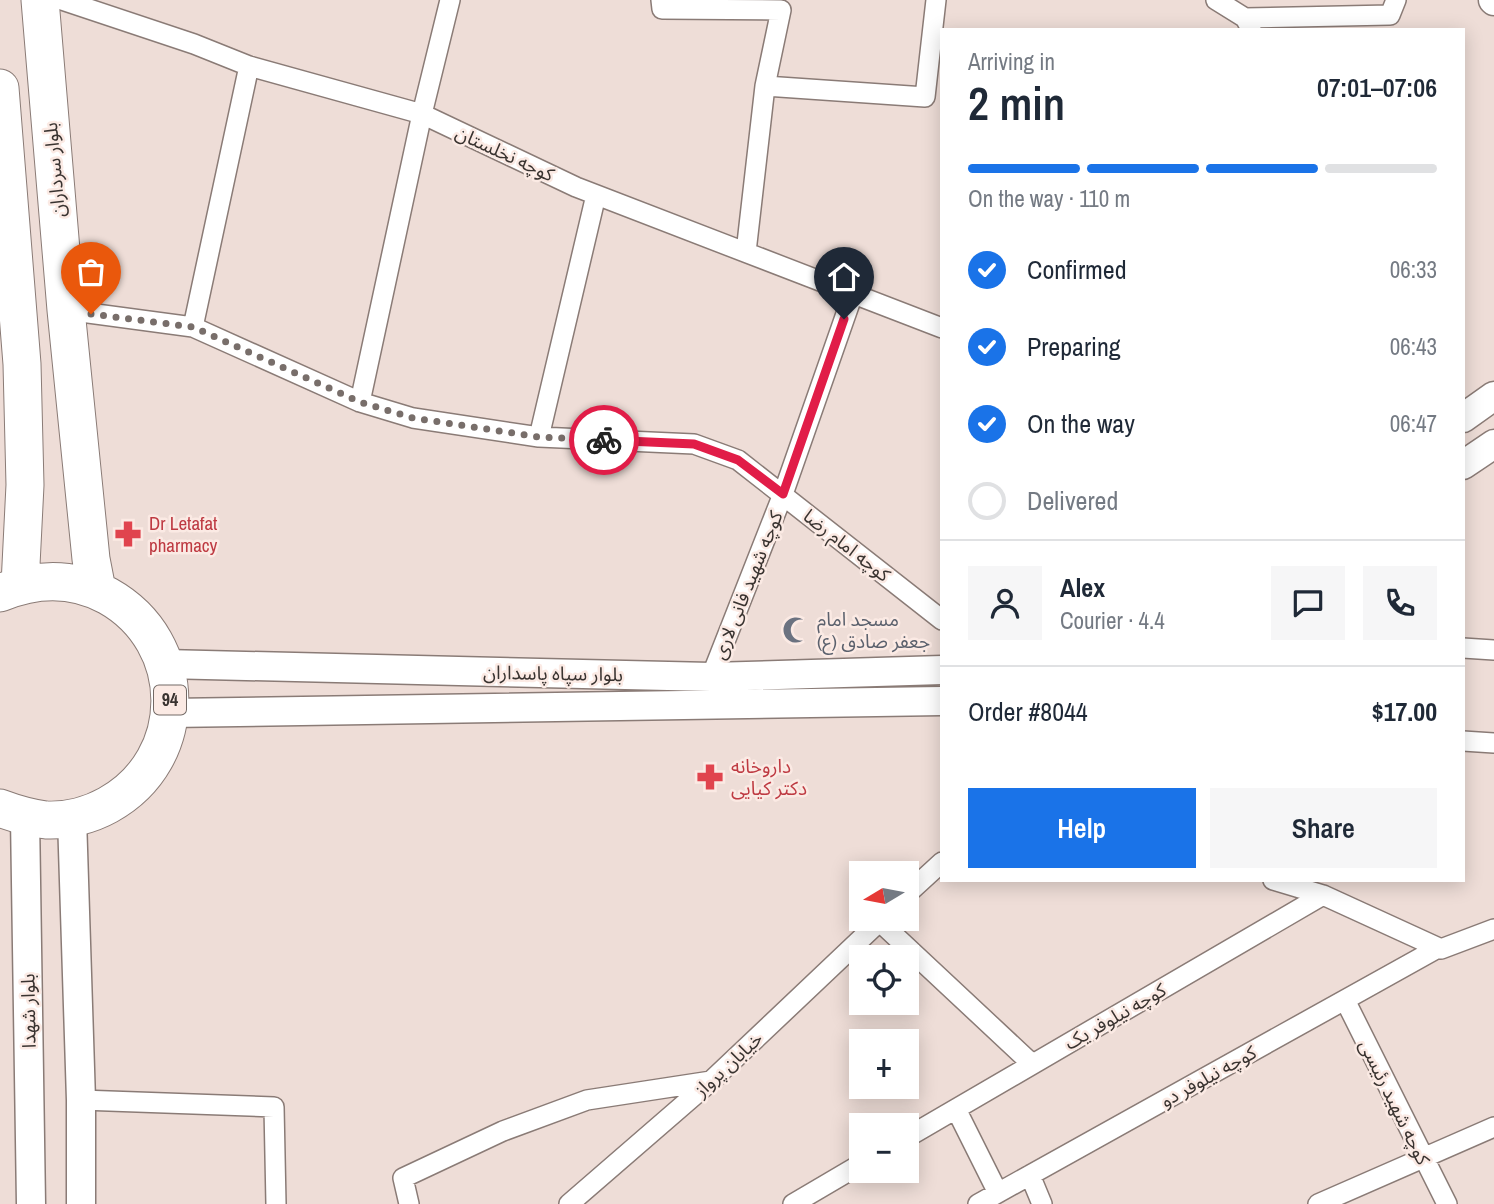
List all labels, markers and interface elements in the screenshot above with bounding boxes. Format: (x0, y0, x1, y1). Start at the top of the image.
text: Arriving in (968, 46, 1055, 77)
text: 07:01–07:06 (1317, 70, 1437, 105)
text: 2 min (968, 72, 1065, 134)
street label: کوچه نخلستان (451, 119, 560, 188)
street label: بلوار سرداران (37, 122, 71, 218)
text: On the way · 110 m (968, 183, 1130, 214)
pin (61, 242, 121, 314)
pin (814, 247, 874, 319)
icon: check (968, 251, 1006, 289)
text: Confirmed (1027, 252, 1127, 287)
icon: bag (72, 253, 110, 291)
text: 06:33 (1390, 254, 1437, 285)
icon: home (825, 258, 863, 296)
icon: check (968, 328, 1006, 366)
text: Preparing (1027, 329, 1121, 364)
text: 06:43 (1390, 331, 1437, 362)
courier (569, 405, 639, 475)
icon: check (968, 405, 1006, 443)
text: On the way (1027, 406, 1135, 441)
text: 06:47 (1390, 408, 1437, 439)
icon: bike (585, 421, 623, 459)
text: Delivered (1027, 483, 1118, 518)
street label: کوچه امام رضا (797, 503, 897, 590)
street label: کوچه شهید فانی لاری (705, 506, 789, 663)
place label: Dr Letafat pharmacy (149, 510, 218, 558)
pharmacy icon: Dr Letafat pharmacy (113, 519, 143, 549)
button: person (968, 566, 1042, 640)
button: chat (1271, 566, 1345, 640)
button: phone (1363, 566, 1437, 640)
text: Alex (1060, 570, 1105, 605)
text: Courier · 4.4 (1060, 605, 1165, 636)
place label: مسجد امام جعفر صادق (ع) (817, 606, 930, 655)
mosque icon: مسجد امام جعفر صادق (ع) (781, 615, 811, 645)
street label: بلوار سپاه پاسداران (483, 659, 623, 687)
road number: 94 (154, 686, 186, 714)
text: Order #8044 (968, 694, 1088, 729)
text: $17.00 (1372, 694, 1437, 729)
place label: داروخانه دکتر کیایی (731, 753, 807, 801)
pharmacy icon: داروخانه دکتر کیایی (695, 762, 725, 792)
button: Help (968, 788, 1196, 868)
button: Share (1210, 788, 1437, 868)
north arrow (849, 861, 919, 931)
map controls (849, 861, 919, 1183)
button: locate (849, 945, 919, 1015)
street label: بلوار شهدا (14, 973, 42, 1049)
street label: کوچه نیلوفر یک (1060, 976, 1171, 1056)
street label: خیابان پرواز (687, 1026, 768, 1103)
button: + (849, 1029, 919, 1099)
street label: کوچه شهید رئیسی (1353, 1035, 1437, 1170)
street label: کوچه نیلوفر دو (1155, 1038, 1262, 1113)
button: − (849, 1113, 919, 1183)

